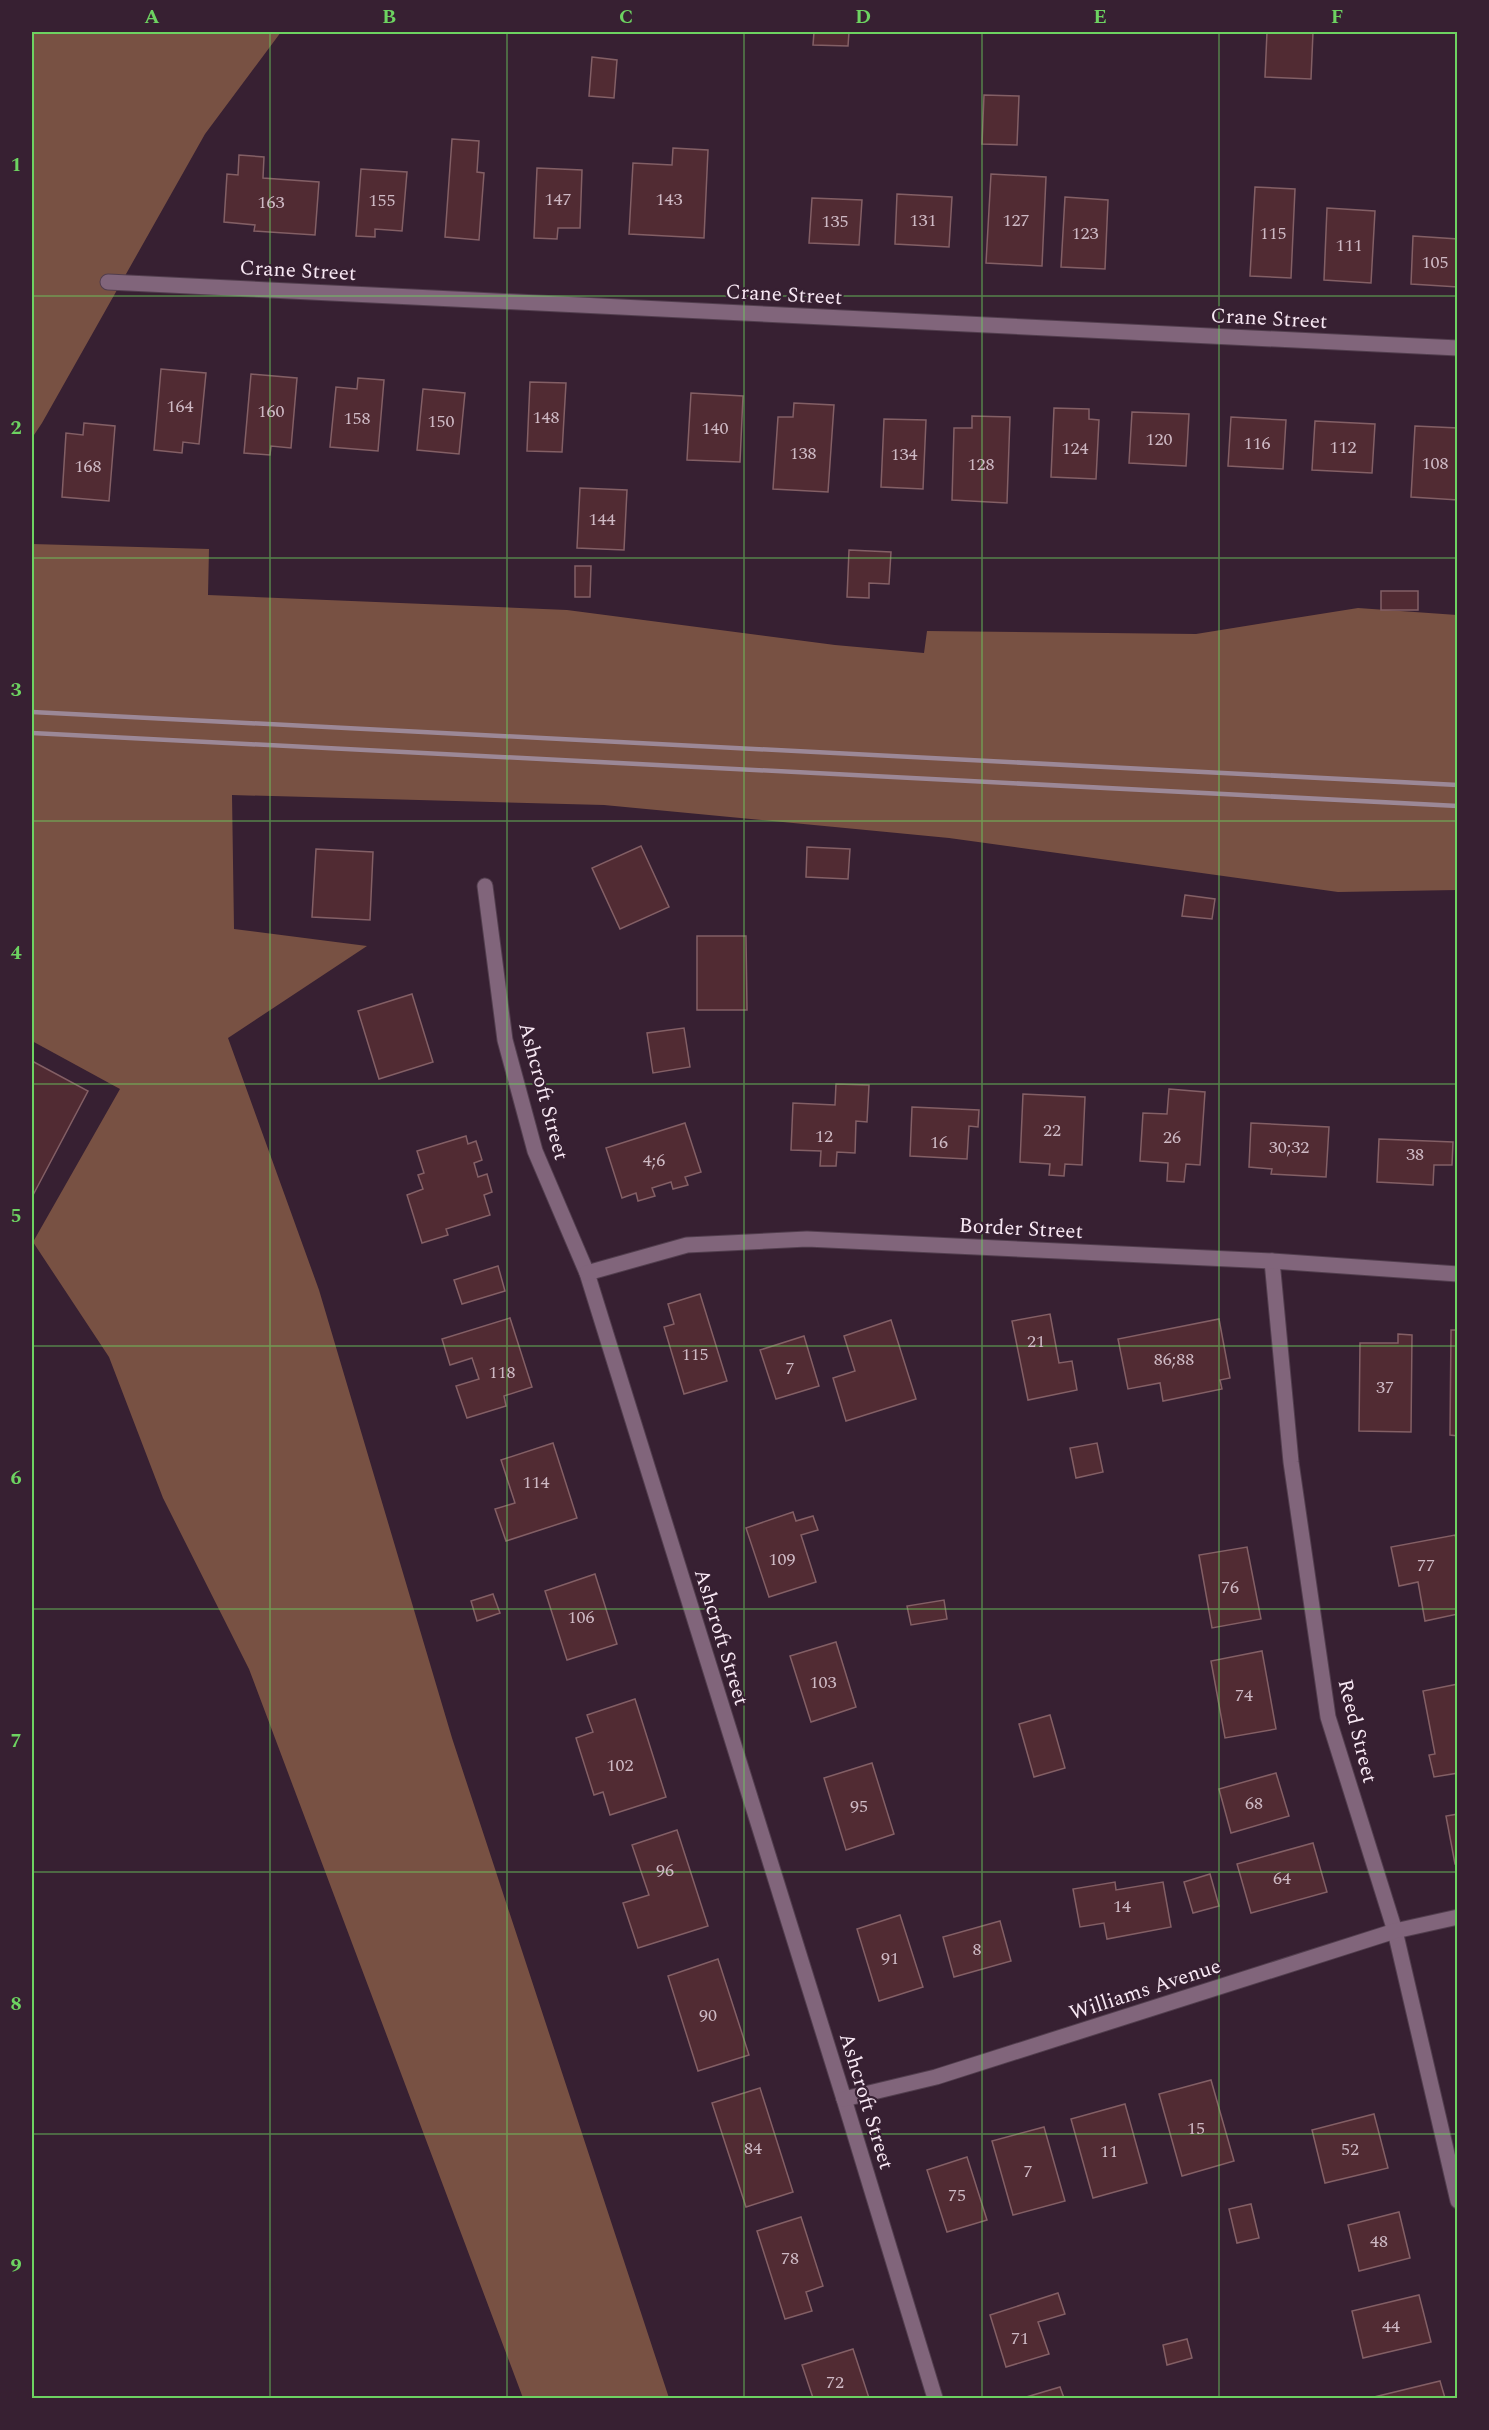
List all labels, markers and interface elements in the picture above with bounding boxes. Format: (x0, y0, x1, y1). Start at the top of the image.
text: A (144, 2, 160, 32)
text: B (382, 2, 396, 32)
text: C (619, 2, 633, 32)
text: D (855, 2, 871, 32)
text: E (1093, 2, 1107, 32)
text: F (1331, 2, 1343, 32)
text: 1 (10, 150, 22, 180)
house number: 147 (545, 186, 572, 213)
house number: 143 (656, 186, 683, 213)
house number: 155 (369, 187, 396, 214)
house number: 163 (258, 189, 285, 216)
house number: 131 (910, 207, 937, 234)
house number: 127 (1003, 207, 1030, 234)
house number: 135 (822, 208, 849, 235)
house number: 123 (1072, 220, 1099, 247)
house number: 115 (1260, 220, 1287, 247)
house number: 111 (1336, 232, 1363, 259)
house number: 105 (1422, 249, 1449, 276)
street label: Crane Street (239, 252, 357, 290)
street label: Crane Street (725, 276, 843, 314)
street label: Crane Street (1210, 300, 1328, 338)
house number: 164 (167, 393, 194, 420)
house number: 160 (258, 398, 285, 425)
house number: 148 (533, 404, 560, 431)
house number: 158 (344, 405, 371, 432)
house number: 150 (428, 408, 455, 435)
text: 2 (10, 413, 22, 443)
house number: 140 (702, 415, 729, 442)
house number: 120 (1146, 426, 1173, 453)
house number: 116 (1244, 430, 1271, 457)
house number: 112 (1330, 434, 1357, 461)
house number: 124 (1062, 435, 1089, 462)
house number: 138 (790, 440, 817, 467)
house number: 134 (891, 441, 918, 468)
house number: 108 (1422, 450, 1449, 477)
house number: 128 (968, 451, 995, 478)
house number: 168 (75, 453, 102, 480)
house number: 144 (589, 506, 616, 533)
text: 3 (10, 675, 22, 705)
text: 4 (10, 938, 22, 968)
street label: Ashcroft Street (509, 1019, 577, 1164)
house number: 22 (1043, 1117, 1061, 1144)
house number: 12 (815, 1123, 833, 1150)
house number: 26 (1163, 1124, 1181, 1151)
house number: 16 (930, 1129, 948, 1156)
house number: 30;32 (1269, 1134, 1309, 1161)
house number: 38 (1406, 1141, 1424, 1168)
house number: 4;6 (643, 1147, 665, 1174)
text: 5 (10, 1201, 22, 1231)
street label: Border Street (958, 1210, 1084, 1248)
house number: 21 (1027, 1328, 1045, 1355)
house number: 115 (682, 1341, 709, 1368)
house number: 86;88 (1154, 1346, 1194, 1373)
house number: 7 (786, 1355, 795, 1382)
house number: 118 (489, 1359, 516, 1386)
house number: 37 (1376, 1374, 1394, 1401)
text: 6 (10, 1463, 22, 1493)
house number: 114 (523, 1469, 550, 1496)
house number: 109 (769, 1546, 796, 1573)
house number: 77 (1417, 1552, 1435, 1579)
street label: Ashcroft Street (685, 1565, 757, 1710)
house number: 76 (1221, 1574, 1239, 1601)
house number: 106 (568, 1604, 595, 1631)
house number: 103 (810, 1669, 837, 1696)
street label: Reed Street (1329, 1676, 1385, 1787)
house number: 74 (1235, 1682, 1253, 1709)
text: 7 (10, 1726, 22, 1756)
house number: 102 (607, 1752, 634, 1779)
house number: 68 (1245, 1790, 1263, 1817)
house number: 95 (850, 1793, 868, 1820)
house number: 96 (656, 1857, 674, 1884)
house number: 64 (1273, 1865, 1291, 1892)
house number: 14 (1113, 1893, 1131, 1920)
house number: 8 (973, 1936, 982, 1963)
house number: 91 (881, 1945, 899, 1972)
street label: Williams Avenue (1065, 1950, 1225, 2030)
text: 8 (10, 1989, 22, 2019)
house number: 90 (699, 2002, 717, 2029)
street label: Ashcroft Street (830, 2029, 902, 2174)
house number: 15 (1187, 2115, 1205, 2142)
house number: 84 (744, 2135, 762, 2162)
house number: 52 (1341, 2136, 1359, 2163)
house number: 11 (1100, 2138, 1118, 2165)
house number: 7 (1024, 2158, 1033, 2185)
house number: 75 (948, 2182, 966, 2209)
house number: 48 (1370, 2228, 1388, 2255)
house number: 78 (781, 2245, 799, 2272)
text: 9 (10, 2251, 22, 2281)
house number: 44 (1382, 2313, 1400, 2340)
house number: 71 (1011, 2325, 1029, 2352)
house number: 72 (826, 2369, 844, 2396)

